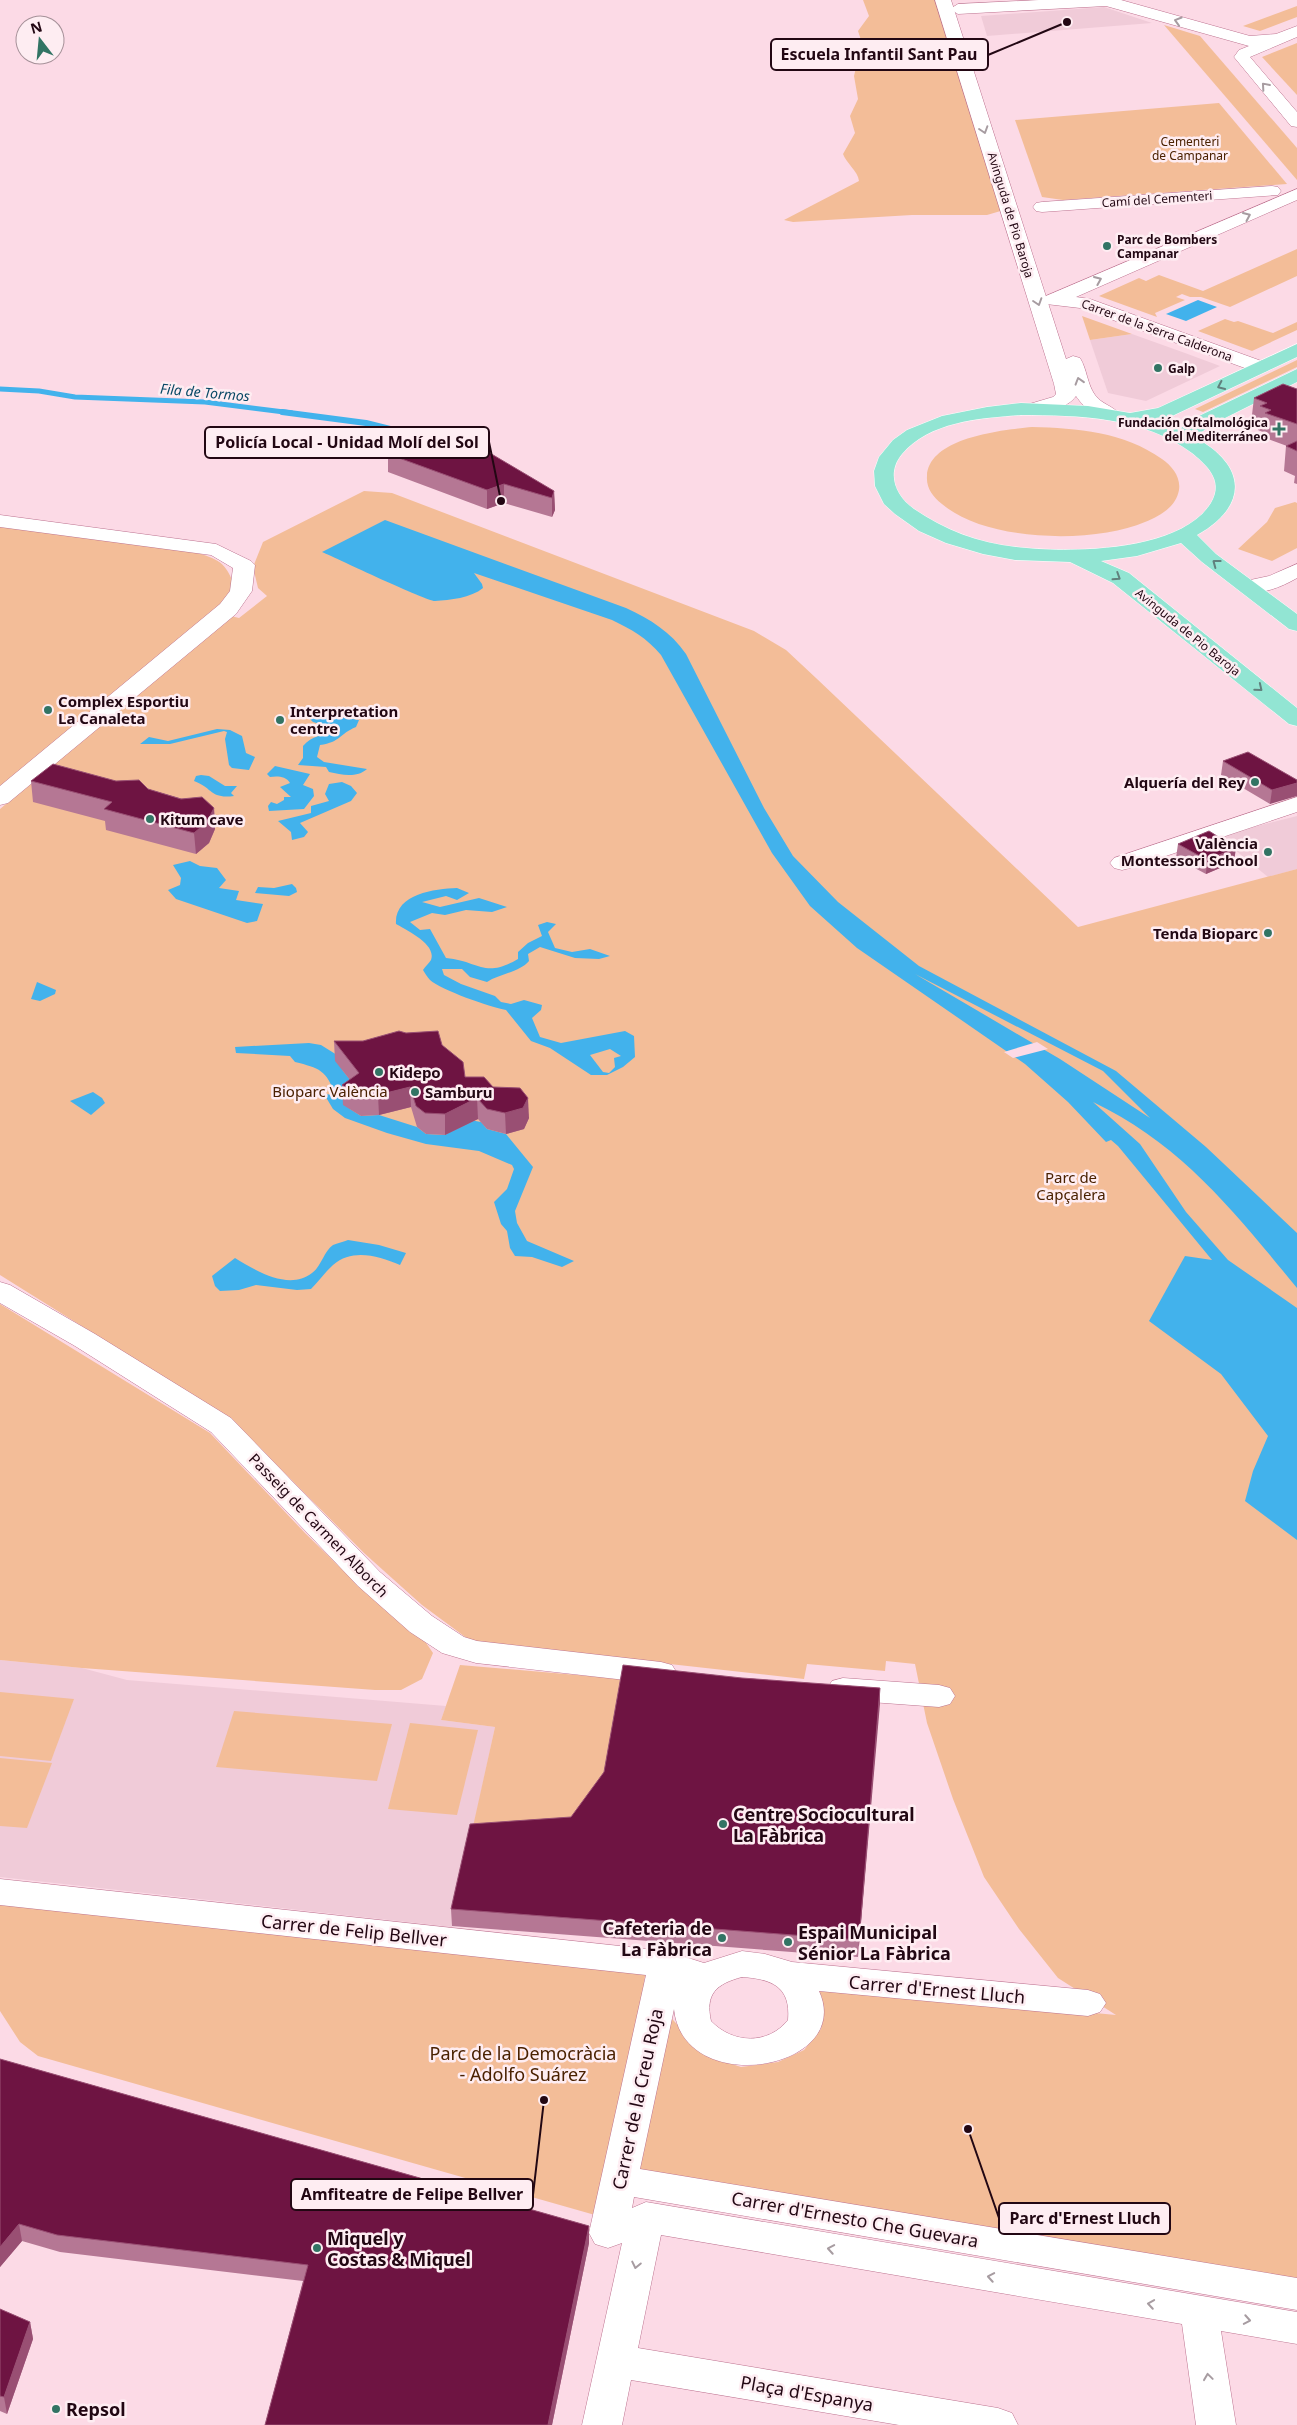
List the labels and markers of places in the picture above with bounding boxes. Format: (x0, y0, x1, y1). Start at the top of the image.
callout: Escuela Infantil Sant Pau (771, 39, 988, 70)
place label: Parc de Bombers Campanar (1117, 231, 1217, 262)
marker: Parc de Bombers Campanar (1101, 240, 1113, 252)
place label: Galp (1168, 360, 1195, 377)
marker: Galp (1152, 362, 1164, 374)
place label: Fundación Oftalmológica del Mediterráneo (1118, 414, 1268, 445)
marker: Fundación Oftalmológica del Mediterráneo (1272, 422, 1286, 436)
callout: Policía Local - Unidad Molí del Sol (205, 427, 489, 458)
place label: Complex Esportiu La Canaleta (58, 691, 189, 728)
place label: Interpretation centre (290, 701, 398, 738)
marker: Complex Esportiu La Canaleta (42, 704, 54, 716)
marker: Interpretation centre (274, 714, 286, 726)
place label: Alquería del Rey (1124, 772, 1245, 792)
marker: Alquería del Rey (1249, 776, 1261, 788)
place label: Kitum cave (160, 809, 244, 829)
marker: Kitum cave (144, 813, 156, 825)
place label: València Montessori School (1121, 833, 1258, 870)
marker: València Montessori School (1262, 846, 1274, 858)
place label: Tenda Bioparc (1153, 923, 1258, 943)
marker: Tenda Bioparc (1262, 927, 1274, 939)
place label: Kidepo (389, 1062, 441, 1082)
marker: Kidepo (373, 1066, 385, 1078)
place label: Samburu (425, 1082, 493, 1102)
marker: Samburu (409, 1086, 421, 1098)
place label: Centre Sociocultural La Fàbrica (733, 1802, 915, 1847)
marker: Centre Sociocultural La Fàbrica (717, 1818, 729, 1830)
place label: Cafeteria de La Fàbrica (602, 1916, 712, 1961)
place label: Espai Municipal Sénior La Fàbrica (798, 1920, 951, 1965)
marker: Cafeteria de La Fàbrica (716, 1932, 728, 1944)
marker: Espai Municipal Sénior La Fàbrica (782, 1936, 794, 1948)
callout: Amfiteatre de Felipe Bellver (291, 2179, 533, 2210)
callout: Parc d'Ernest Lluch (999, 2203, 1170, 2234)
place label: Miquel y Costas & Miquel (327, 2226, 471, 2271)
marker: Miquel y Costas & Miquel (311, 2242, 323, 2254)
place label: Repsol (66, 2397, 126, 2421)
marker: Repsol (50, 2403, 62, 2415)

